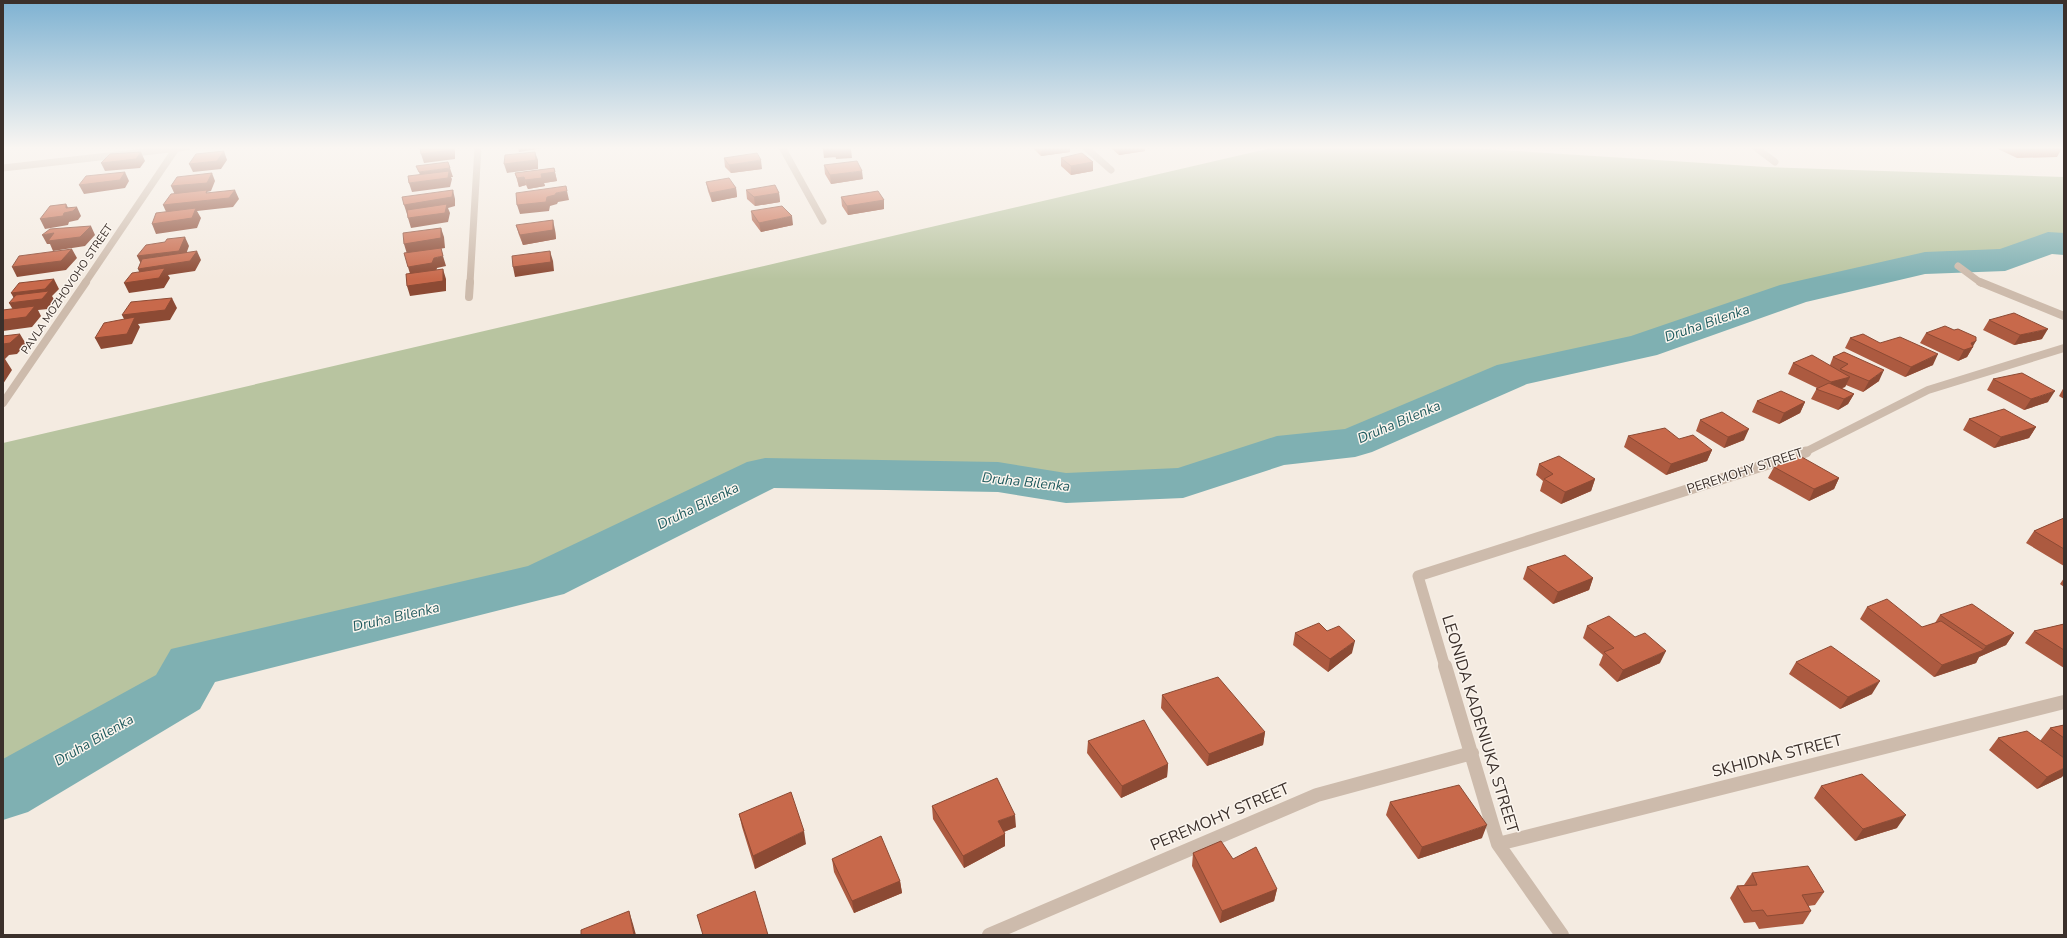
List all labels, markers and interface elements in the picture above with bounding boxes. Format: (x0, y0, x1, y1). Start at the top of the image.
street label: PAVLA MOZHOVOHO STREET (18, 221, 116, 357)
water label: Druha Bilenka (1662, 300, 1752, 346)
water label: Druha Bilenka (1354, 396, 1444, 448)
street label: PEREMOHY STREET (1685, 444, 1806, 498)
water label: Druha Bilenka (981, 468, 1071, 496)
water label: Druha Bilenka (654, 478, 742, 534)
water label: Druha Bilenka (351, 598, 441, 636)
street label: LEONIDA KADENIUKA STREET (1436, 612, 1524, 836)
water label: Druha Bilenka (51, 710, 137, 770)
street label: SKHIDNA STREET (1710, 729, 1845, 783)
street label: PEREMOHY STREET (1147, 778, 1293, 856)

